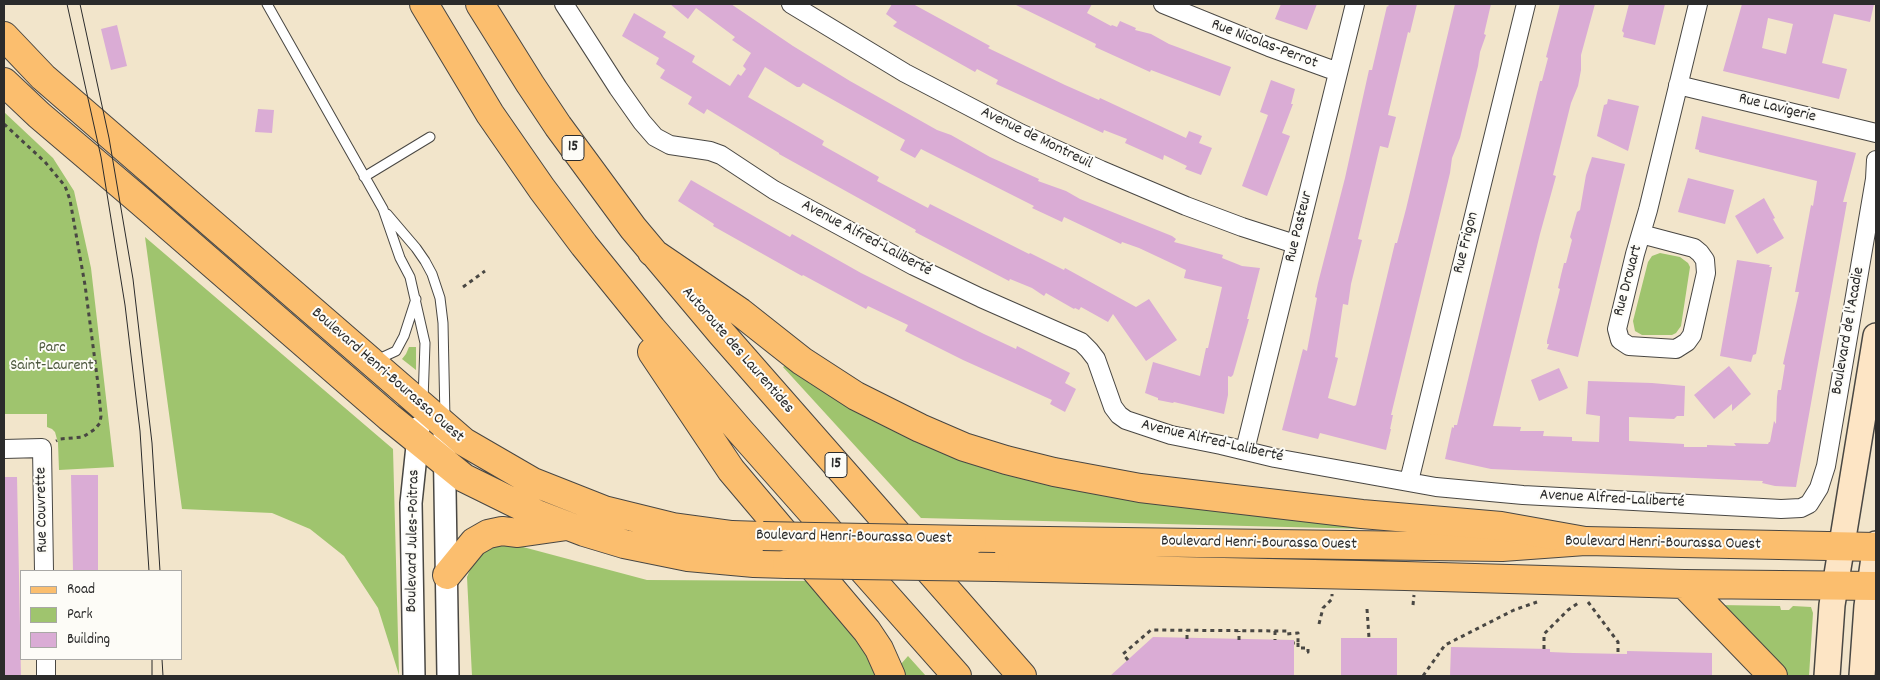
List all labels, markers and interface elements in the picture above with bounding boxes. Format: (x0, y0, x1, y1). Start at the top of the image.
street label: Rue Nicolas-Perrot (1208, 16, 1320, 74)
street label: Rue Lavigerie (1736, 90, 1818, 128)
street label: Avenue de Montreuil (977, 104, 1095, 174)
road number: 15 (562, 136, 584, 160)
street label: Rue Pasteur (1282, 189, 1318, 265)
street label: Avenue Alfred-Laliberté (797, 196, 935, 282)
street label: Rue Frigon (1450, 210, 1484, 276)
street label: Rue Drouart (1610, 243, 1648, 319)
street label: Boulevard de l'Acadie (1828, 266, 1870, 396)
street label: Autoroute des Laurentides (677, 284, 797, 418)
street label: Boulevard Henri-Bourassa Ouest (307, 304, 467, 448)
park label: Parc Saint-Laurent (10, 339, 94, 377)
street label: Avenue Alfred-Laliberté (1139, 416, 1285, 468)
road number: 15 (825, 452, 847, 478)
street label: Rue Couvrette (33, 467, 53, 553)
street label: Boulevard Jules-Poitras (403, 469, 425, 613)
street label: Avenue Alfred-Laliberté (1539, 487, 1685, 513)
street label: Boulevard Henri-Bourassa Ouest (756, 527, 952, 549)
street label: Boulevard Henri-Bourassa Ouest (1161, 533, 1357, 555)
street label: Boulevard Henri-Bourassa Ouest (1565, 533, 1761, 555)
legend (20, 570, 182, 660)
text: Road (67, 579, 95, 601)
text: Park (67, 604, 93, 626)
text: Building (67, 629, 110, 651)

